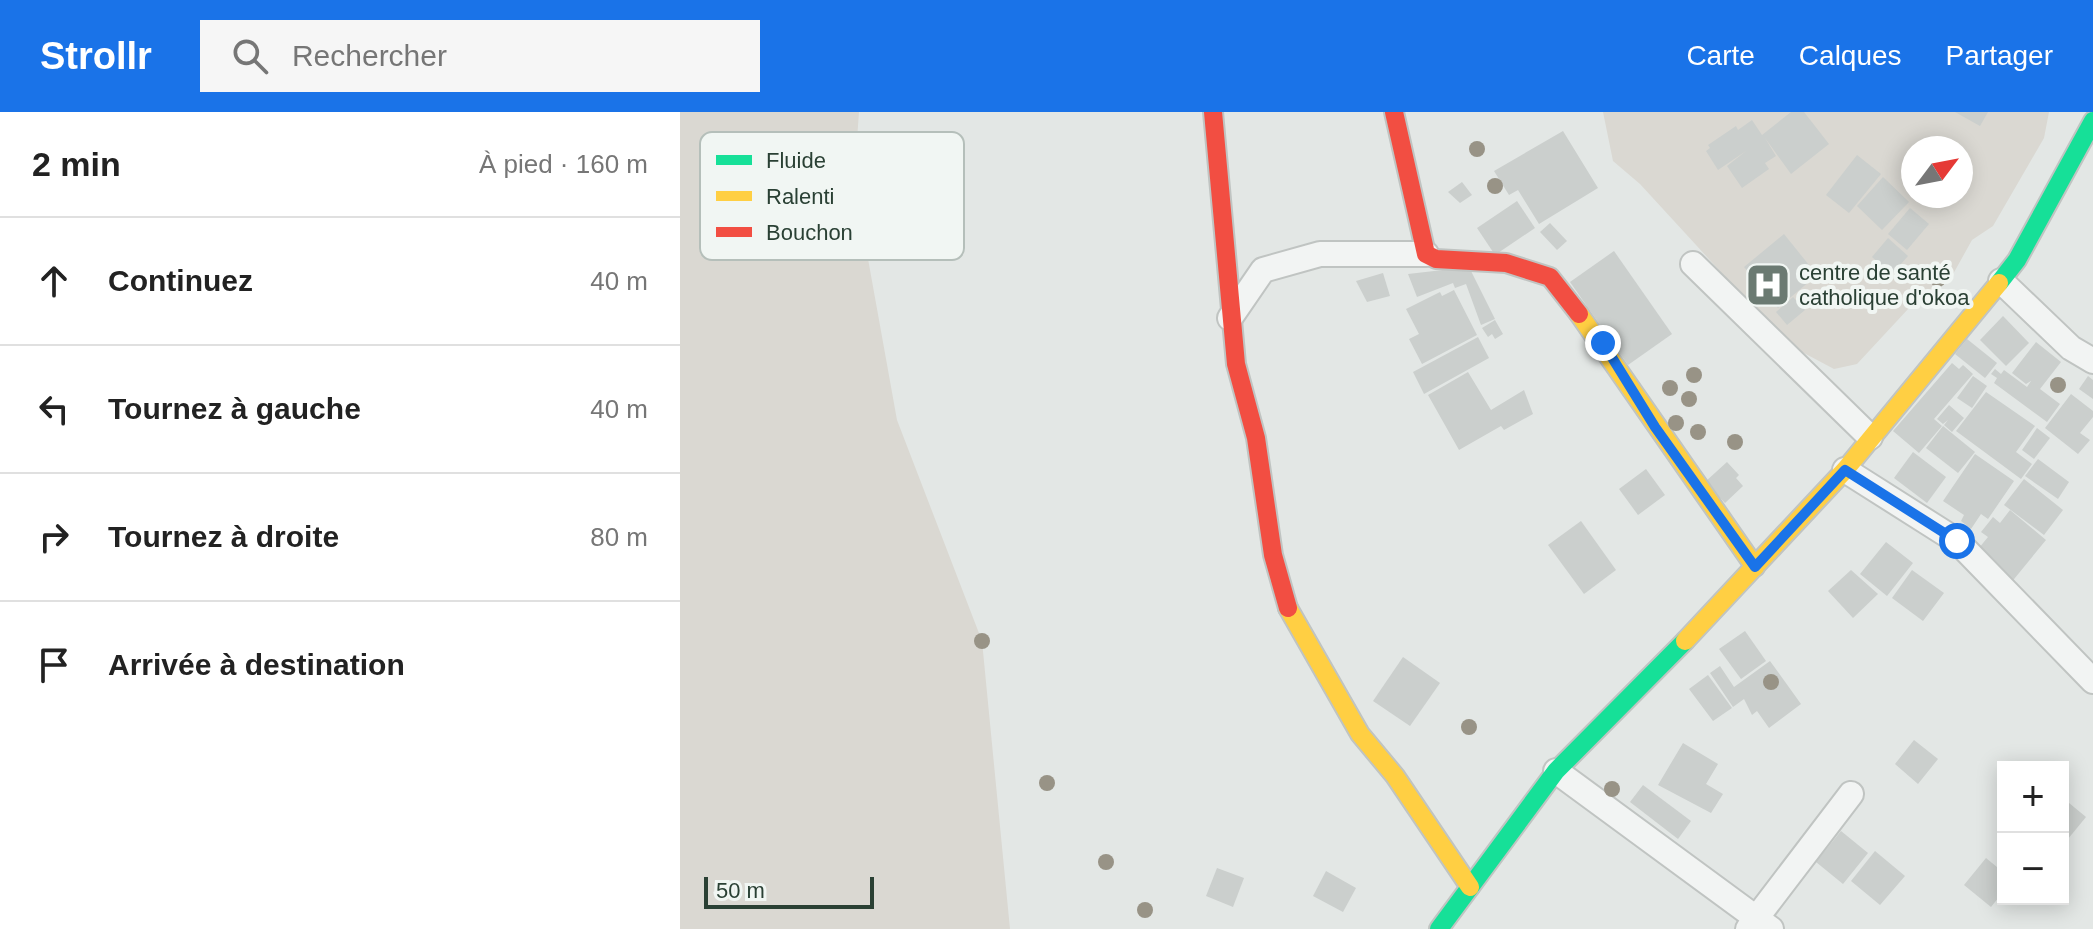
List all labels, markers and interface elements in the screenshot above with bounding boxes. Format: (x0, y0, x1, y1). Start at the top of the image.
search box (200, 20, 760, 92)
icon: search (228, 34, 272, 78)
text: Strollr (40, 35, 152, 77)
text: Rechercher (292, 39, 447, 72)
text: Carte (1686, 40, 1755, 71)
text: Calques (1799, 40, 1902, 71)
text: Partager (1946, 40, 2053, 71)
legend (700, 132, 964, 260)
north arrow (1901, 136, 1973, 208)
text: 2 min (32, 145, 121, 183)
text: Fluide (766, 148, 826, 173)
text: À pied · 160 m (479, 149, 648, 179)
text: Ralenti (766, 184, 834, 209)
text: Bouchon (766, 220, 853, 245)
icon: ahead (32, 259, 76, 303)
place label: centre de santé catholique d'okoa (1799, 260, 1970, 310)
hospital icon: centre de santé catholique d'okoa (1744, 261, 1792, 309)
text: Continuez (108, 264, 253, 297)
text: 40 m (590, 266, 648, 296)
route end (1585, 325, 1621, 361)
icon: left (32, 387, 76, 431)
text: Tournez à gauche (108, 392, 361, 425)
text: 40 m (590, 394, 648, 424)
icon: right (32, 515, 76, 559)
text: Tournez à droite (108, 520, 339, 553)
text: 80 m (590, 522, 648, 552)
route start (1939, 523, 1975, 559)
icon: arrive (32, 643, 76, 687)
text: Arrivée à destination (108, 648, 405, 681)
map controls (1997, 761, 2069, 905)
button: + (1997, 761, 2069, 833)
button: − (1997, 833, 2069, 905)
scale bar (704, 873, 874, 909)
text: 50 m (716, 878, 765, 903)

